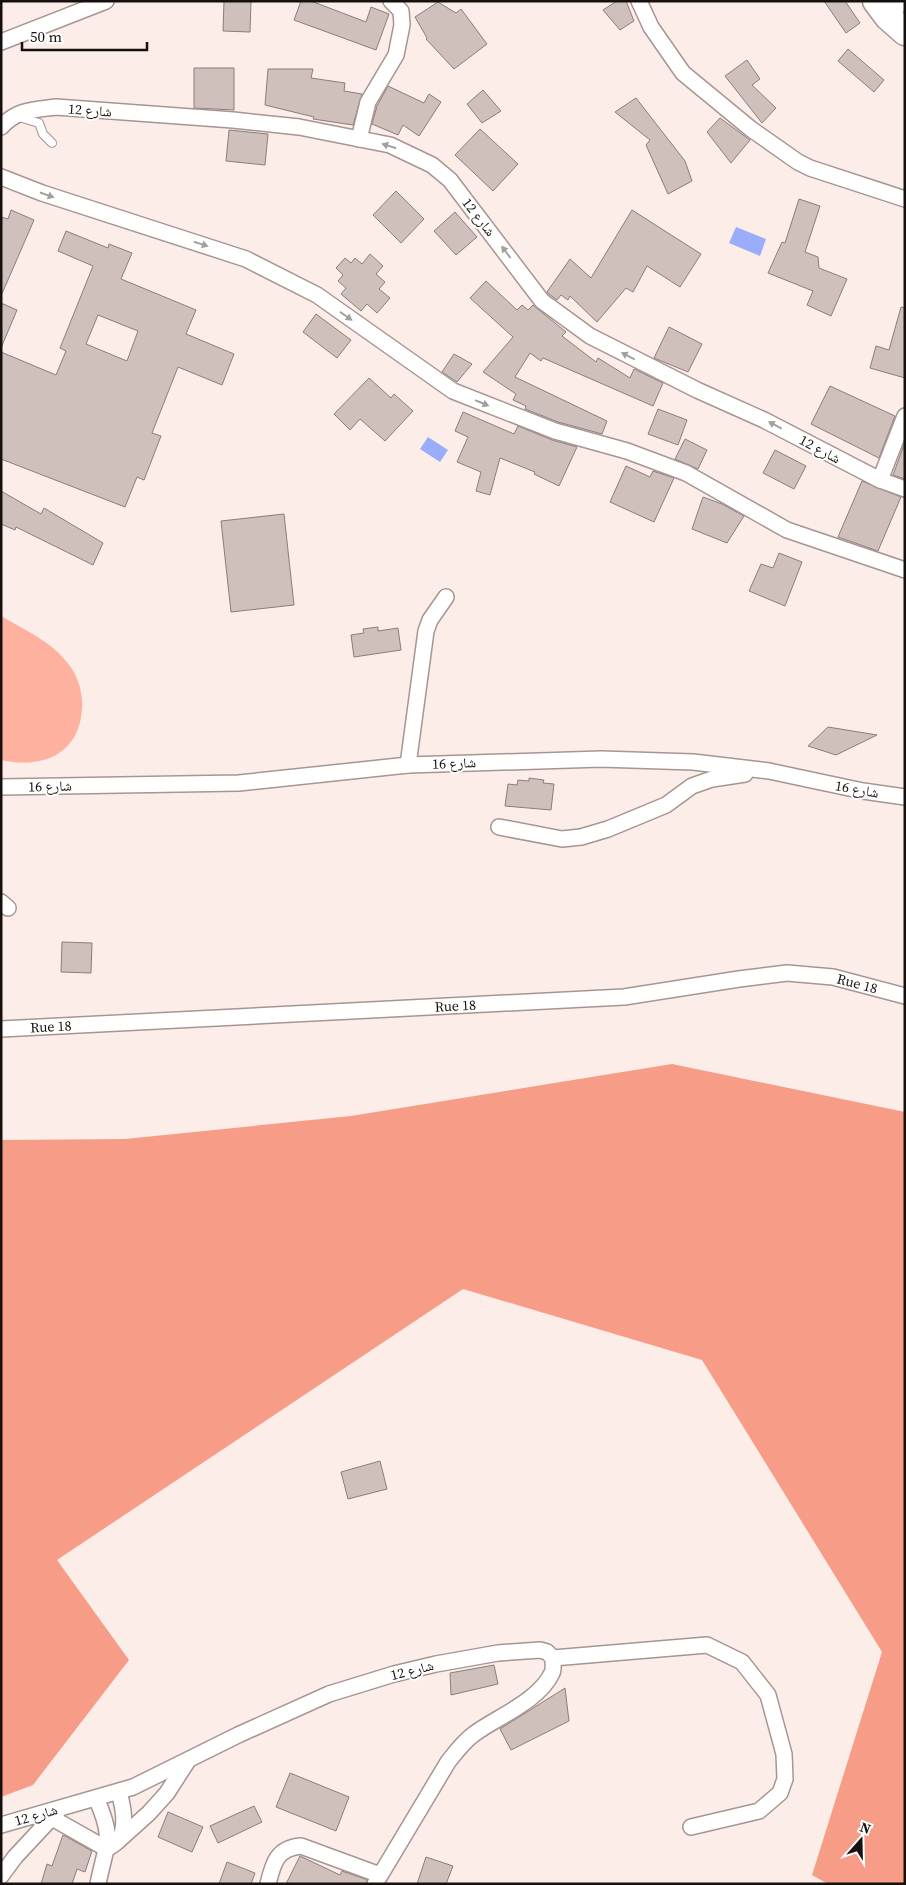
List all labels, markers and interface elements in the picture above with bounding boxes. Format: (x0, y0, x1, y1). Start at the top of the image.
scale bar (22, 20, 148, 52)
text: 50 m (30, 26, 62, 47)
street label: شارع 12 (67, 98, 113, 122)
one-way arrow (381, 141, 396, 149)
one-way arrow (39, 191, 54, 199)
street label: شارع 12 (458, 194, 500, 240)
one-way arrow (194, 241, 209, 249)
one-way arrow (501, 245, 511, 259)
one-way arrow (339, 311, 353, 321)
one-way arrow (620, 352, 635, 361)
one-way arrow (475, 400, 490, 408)
one-way arrow (768, 421, 782, 429)
street label: شارع 12 (796, 430, 844, 468)
street label: شارع 16 (432, 752, 476, 774)
street label: شارع 16 (834, 775, 880, 803)
street label: شارع 16 (28, 776, 72, 796)
street label: Rue 18 (835, 968, 880, 998)
street label: Rue 18 (434, 995, 477, 1017)
street label: Rue 18 (30, 1015, 72, 1037)
street label: شارع 12 (388, 1655, 436, 1685)
street label: شارع 12 (12, 1799, 60, 1831)
north arrow (836, 1815, 886, 1865)
text: N (857, 1817, 874, 1839)

